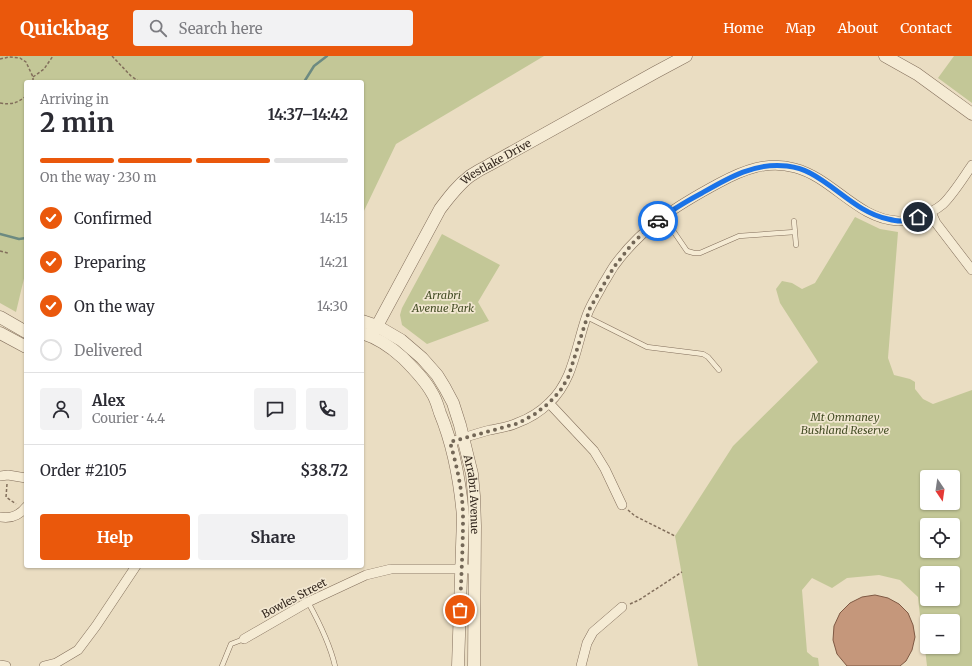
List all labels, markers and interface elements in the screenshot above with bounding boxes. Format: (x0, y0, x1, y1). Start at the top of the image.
search box (133, 10, 413, 46)
text: Quickbag (20, 16, 109, 40)
icon: search (147, 17, 169, 39)
text: Search here (179, 19, 263, 38)
text: Home (723, 19, 764, 37)
text: Map (786, 19, 815, 37)
text: About (837, 19, 878, 37)
text: Contact (900, 19, 952, 37)
text: Arriving in (40, 91, 109, 108)
text: 14:37–14:42 (268, 105, 348, 124)
text: 2 min (40, 106, 114, 139)
street label: Westlake Drive (457, 136, 534, 188)
text: On the way · 230 m (40, 169, 156, 186)
pin (901, 200, 935, 234)
courier (638, 201, 678, 241)
icon: home (907, 206, 929, 228)
icon: check (40, 207, 62, 229)
text: Confirmed (74, 209, 152, 228)
text: 14:15 (320, 210, 348, 227)
icon: car (647, 210, 669, 232)
icon: check (40, 251, 62, 273)
text: Preparing (74, 253, 146, 272)
text: 14:21 (319, 254, 348, 271)
park label: Arrabri Avenue Park (411, 288, 474, 315)
icon: check (40, 295, 62, 317)
text: On the way (74, 297, 155, 316)
text: 14:30 (317, 298, 348, 315)
text: Delivered (74, 341, 142, 360)
button: person (40, 388, 82, 430)
button: chat (254, 388, 296, 430)
button: phone (306, 388, 348, 430)
text: Alex (92, 391, 125, 410)
text: Courier · 4.4 (92, 410, 165, 427)
park label: Mt Ommaney Bushland Reserve (801, 410, 890, 437)
street label: Arrabri Avenue (460, 452, 482, 534)
text: Order #2105 (40, 461, 127, 480)
text: $38.72 (300, 461, 348, 480)
north arrow (920, 470, 960, 510)
map controls (920, 470, 960, 654)
button: Help (40, 514, 190, 560)
button: Share (198, 514, 348, 560)
button: locate (920, 518, 960, 558)
button: + (920, 566, 960, 606)
street label: Bowles Street (259, 575, 330, 621)
pin (443, 593, 477, 627)
icon: bag (449, 599, 471, 621)
button: − (920, 614, 960, 654)

